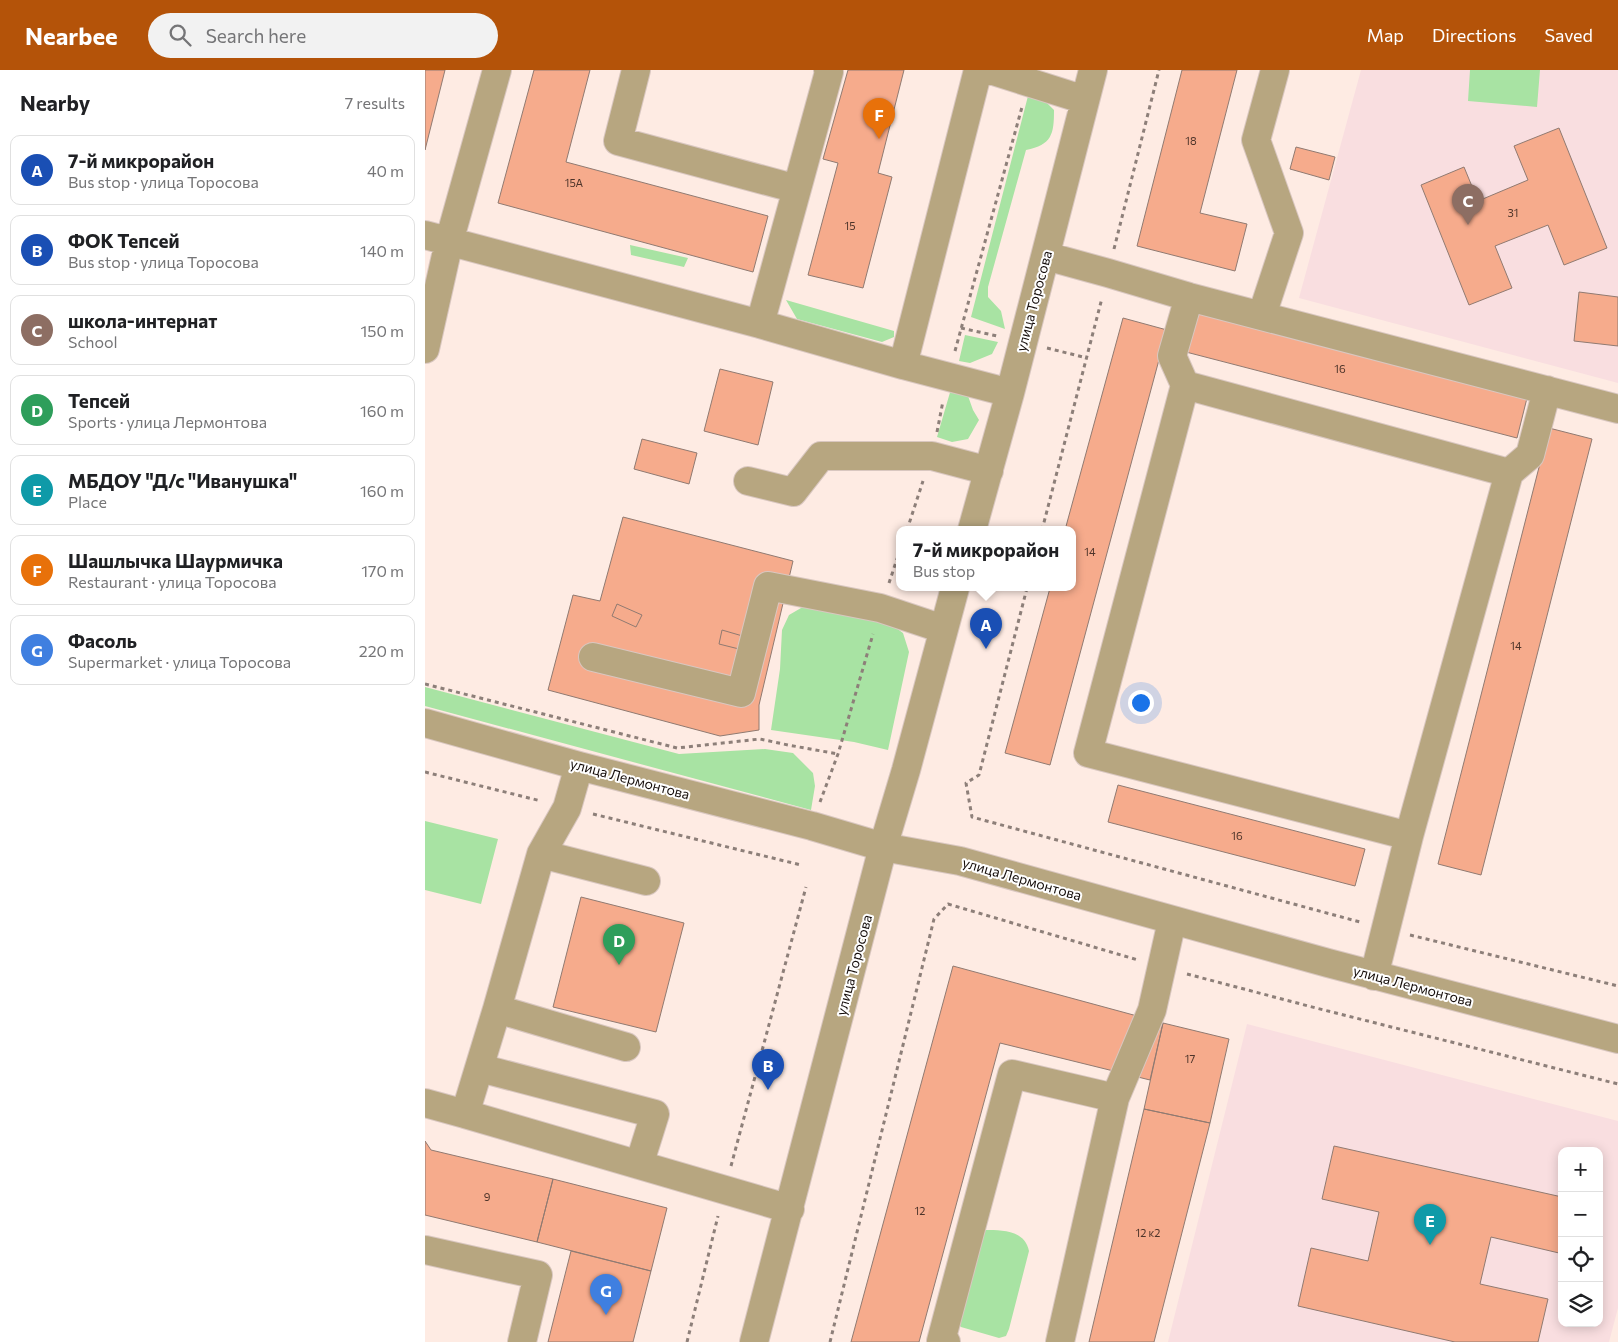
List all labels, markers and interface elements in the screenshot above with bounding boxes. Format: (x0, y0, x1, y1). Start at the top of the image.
search box (148, 13, 498, 58)
text: Nearbee (25, 21, 118, 50)
icon: search (166, 21, 194, 49)
text: Search here (206, 24, 306, 47)
text: Map (1367, 24, 1404, 46)
text: Directions (1432, 24, 1516, 46)
text: Saved (1544, 24, 1593, 46)
text: Nearby (20, 90, 90, 115)
text: 7 results (345, 93, 405, 112)
pin: F (863, 98, 895, 139)
house number: 18 (1185, 134, 1197, 147)
text: 7-й микрорайон (68, 149, 214, 172)
text: A (31, 161, 43, 180)
text: 40 m (367, 161, 404, 180)
text: Bus stop · улица Торосова (68, 172, 259, 191)
house number: 15А (565, 176, 584, 189)
pin: C (1452, 184, 1484, 225)
house number: 31 (1508, 206, 1518, 219)
house number: 15 (844, 219, 856, 232)
text: ФОК Тепсей (68, 229, 180, 252)
text: B (32, 241, 42, 260)
text: 140 m (360, 241, 404, 260)
street label: улица Торосова (1012, 249, 1055, 353)
text: Bus stop · улица Торосова (68, 252, 259, 271)
text: школа-интернат (68, 309, 217, 332)
text: C (32, 321, 42, 340)
text: 150 m (361, 321, 404, 340)
text: School (68, 332, 118, 351)
house number: 16 (1334, 362, 1346, 375)
text: Тепсей (68, 389, 130, 412)
text: D (31, 401, 43, 420)
text: 160 m (360, 401, 404, 420)
text: Sports · улица Лермонтова (68, 412, 267, 431)
text: МБДОУ "Д/с "Иванушка" (68, 469, 297, 492)
text: E (32, 481, 42, 500)
text: 160 m (360, 481, 404, 500)
text: Place (68, 492, 107, 511)
popup (896, 526, 1076, 591)
text: 7-й микрорайон (913, 538, 1059, 561)
house number: 14 (1084, 545, 1096, 558)
text: Шашлычка Шаурмичка (68, 549, 283, 572)
text: F (32, 561, 42, 580)
text: 170 m (361, 561, 404, 580)
text: Bus stop (913, 561, 975, 580)
text: Restaurant · улица Торосова (68, 572, 277, 591)
pin: A (970, 608, 1002, 649)
text: Фасоль (68, 629, 137, 652)
house number: 14 (1510, 639, 1522, 652)
text: G (31, 641, 43, 660)
text: 220 m (359, 641, 404, 660)
text: Supermarket · улица Торосова (68, 652, 291, 671)
your location (1128, 690, 1154, 716)
street label: улица Лермонтова (569, 754, 692, 803)
house number: 16 (1231, 829, 1243, 842)
street label: улица Лермонтова (961, 853, 1084, 904)
street label: улица Торосова (832, 913, 875, 1017)
pin: D (603, 924, 635, 965)
street label: улица Лермонтова (1352, 961, 1475, 1010)
pin: B (752, 1049, 784, 1090)
house number: 17 (1185, 1052, 1195, 1065)
map controls (1558, 1147, 1603, 1327)
button: + (1558, 1147, 1603, 1192)
house number: 9 (484, 1190, 491, 1203)
button: − (1558, 1192, 1603, 1237)
house number: 12 (915, 1204, 925, 1217)
pin: E (1414, 1204, 1446, 1245)
house number: 12 к2 (1136, 1226, 1160, 1239)
button: locate (1558, 1237, 1603, 1282)
pin: G (590, 1274, 622, 1315)
button: layers (1558, 1282, 1603, 1327)

